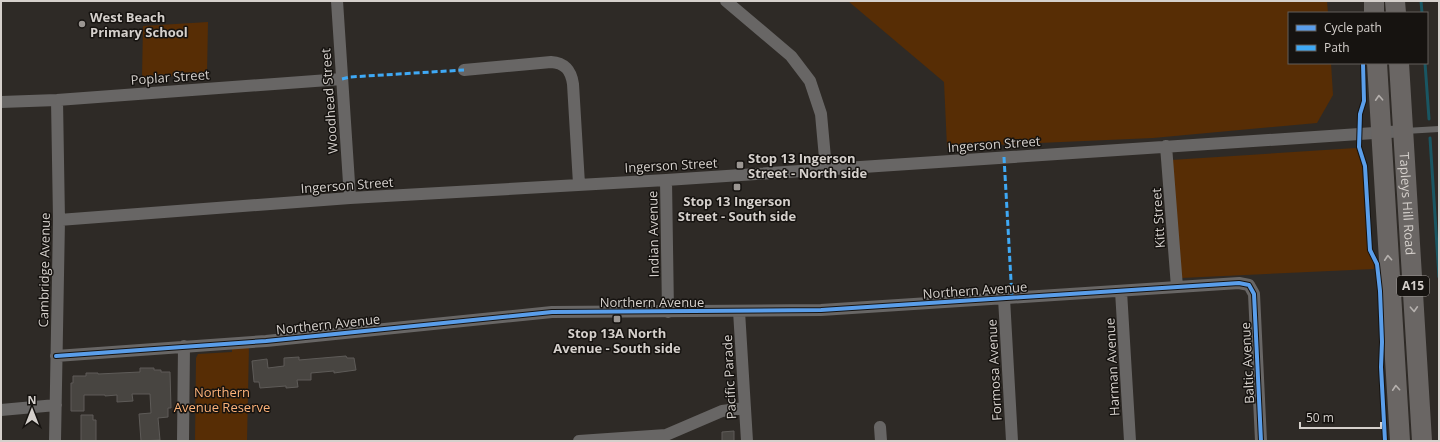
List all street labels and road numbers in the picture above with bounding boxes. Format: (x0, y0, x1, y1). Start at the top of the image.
street label: Woodhead Street (316, 47, 342, 154)
street label: Poplar Street (130, 65, 210, 89)
street label: Ingerson Street (947, 132, 1041, 156)
street label: Tapleys Hill Road (1395, 152, 1420, 256)
street label: Ingerson Street (624, 154, 718, 176)
street label: Ingerson Street (300, 173, 394, 197)
street label: Kitt Street (1147, 187, 1169, 249)
street label: Indian Avenue (643, 191, 663, 277)
street label: Cambridge Avenue (34, 212, 54, 328)
road number: A15 (1397, 276, 1429, 296)
street label: Northern Avenue (922, 277, 1028, 303)
street label: Northern Avenue (600, 293, 704, 311)
street label: Northern Avenue (275, 310, 381, 338)
street label: Harman Avenue (1100, 318, 1124, 416)
street label: Formosa Avenue (982, 319, 1006, 421)
street label: Baltic Avenue (1236, 322, 1258, 404)
street label: Pacific Parade (718, 334, 740, 420)

